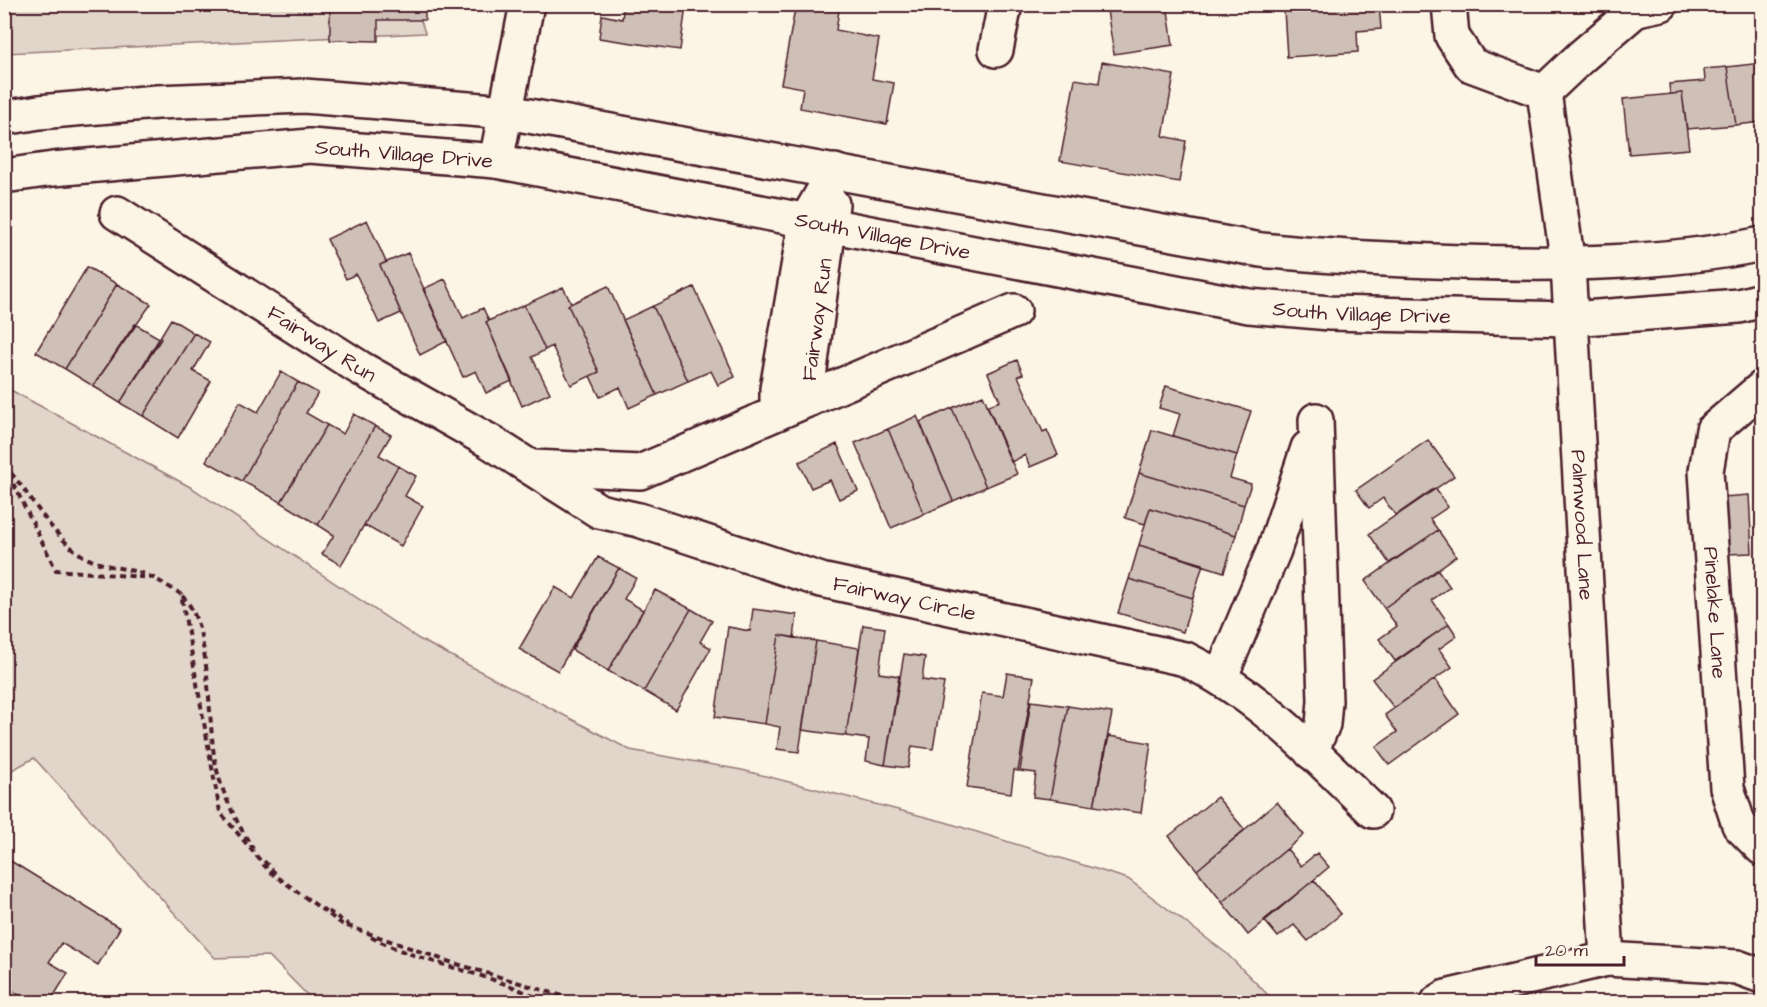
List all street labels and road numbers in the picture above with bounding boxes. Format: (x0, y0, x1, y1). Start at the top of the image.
street label: South Village Drive (314, 132, 494, 175)
street label: South Village Drive (792, 204, 973, 267)
street label: Fairway Run (794, 256, 839, 383)
street label: South Village Drive (1272, 294, 1451, 331)
street label: Fairway Run (262, 298, 382, 389)
street label: Palmwood Lane (1564, 449, 1601, 601)
street label: Pinelake Lane (1697, 546, 1734, 680)
street label: Fairway Circle (831, 569, 979, 628)

